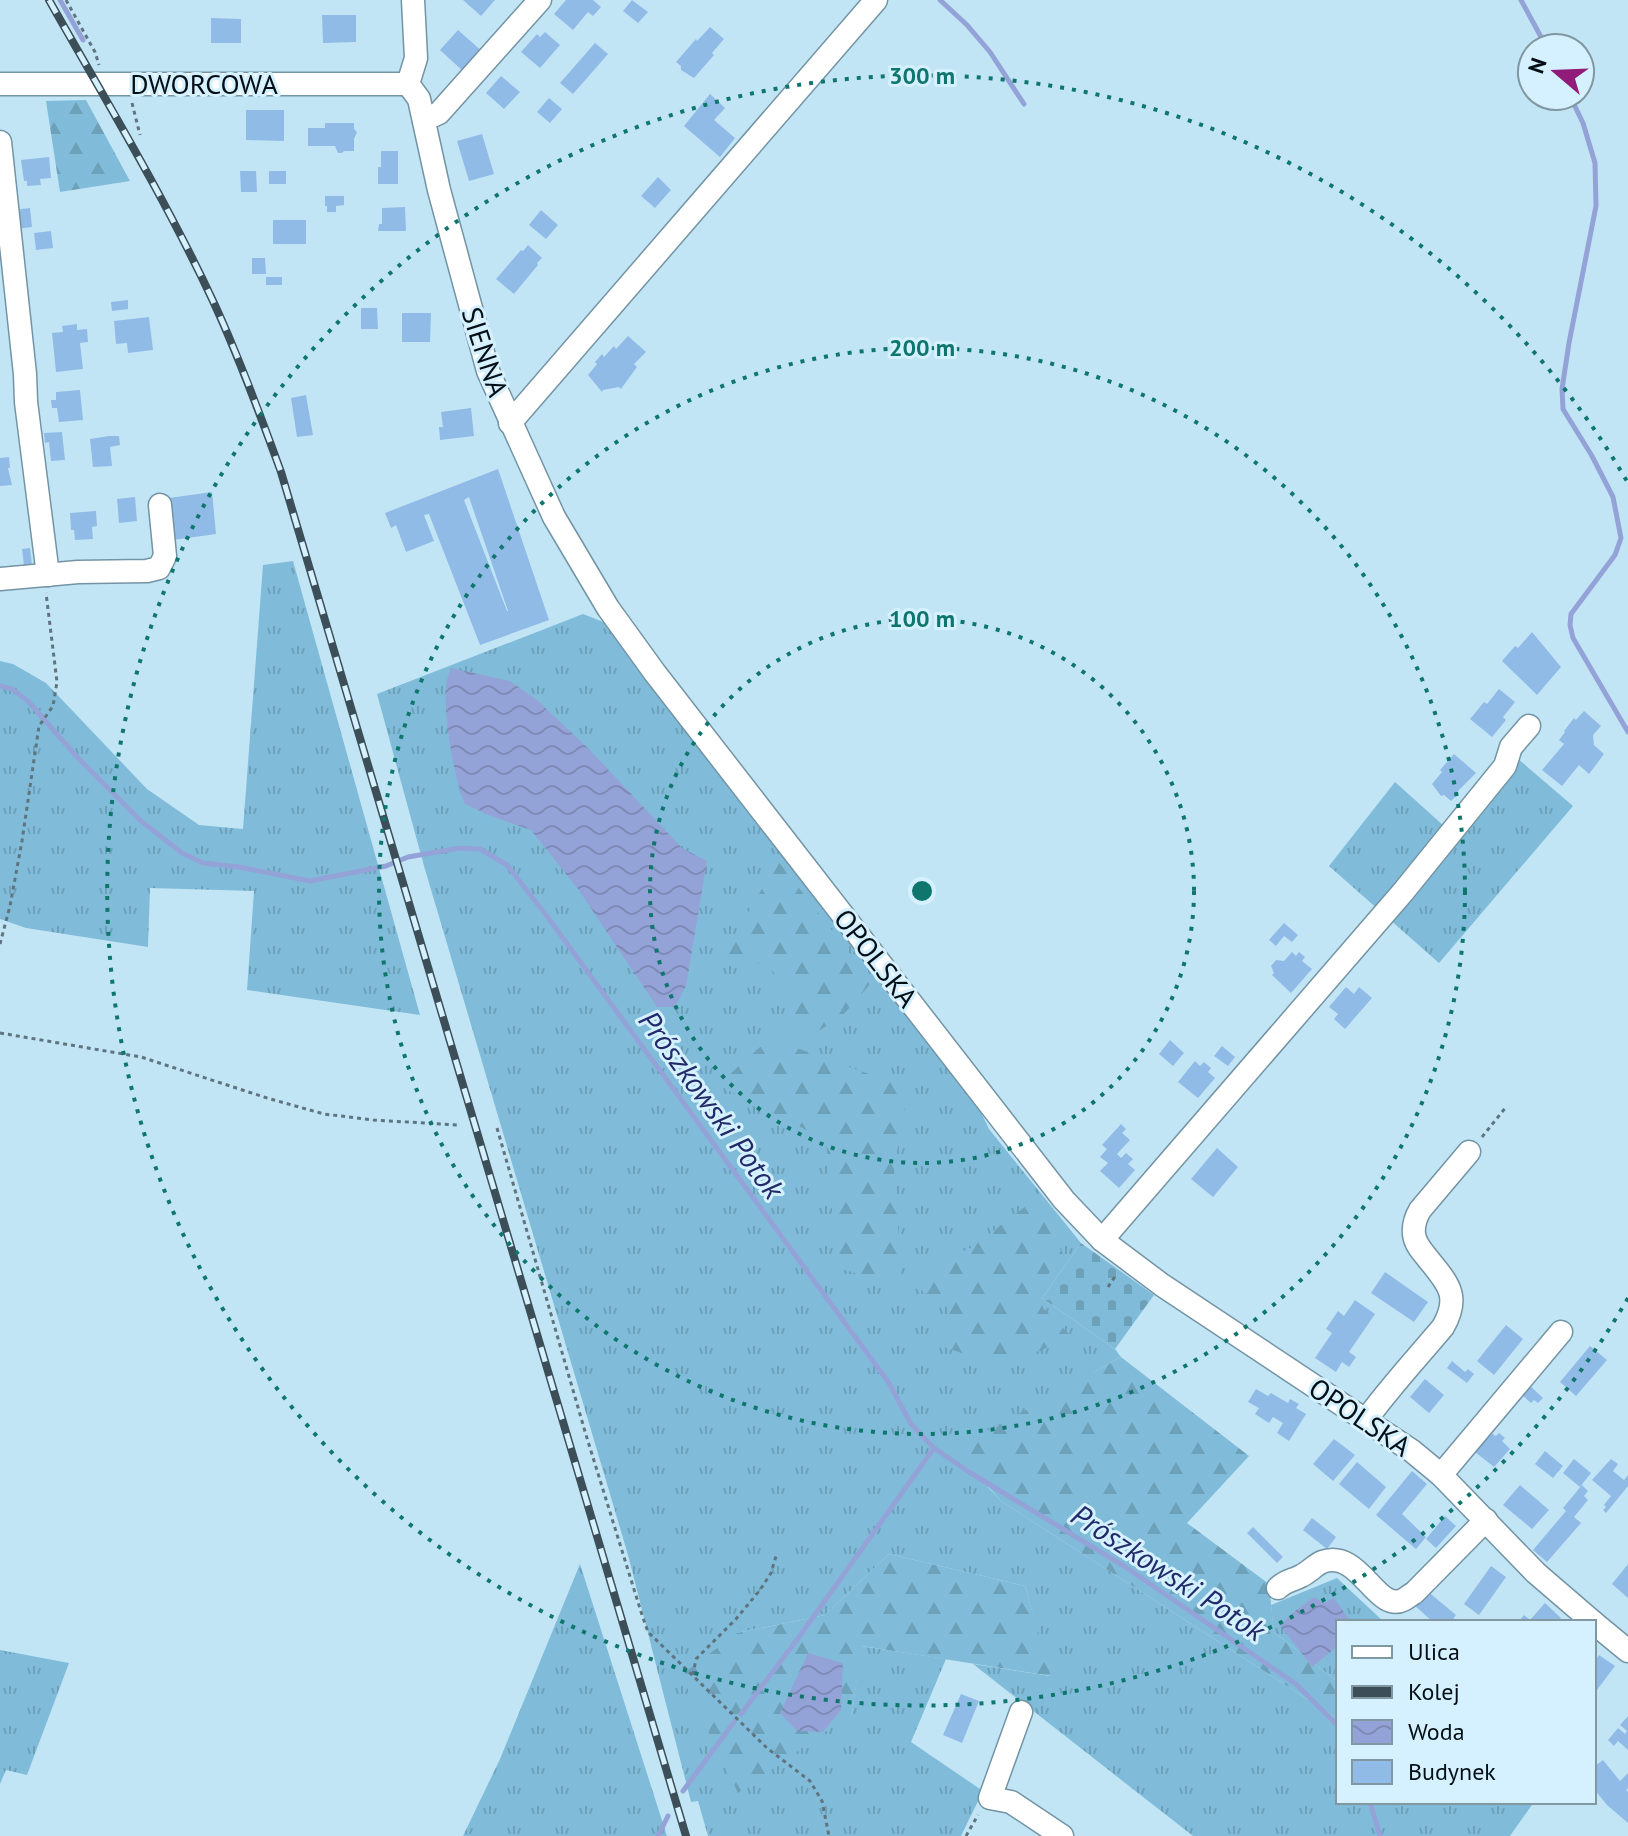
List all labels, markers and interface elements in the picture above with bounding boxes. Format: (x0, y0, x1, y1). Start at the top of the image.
north arrow (1516, 32, 1596, 112)
text: N (1521, 54, 1553, 77)
text: 300 m (889, 60, 955, 91)
street label: DWORCOWA (130, 65, 278, 102)
street label: SIENNA (454, 302, 517, 402)
text: 200 m (889, 332, 955, 363)
text: 100 m (889, 603, 955, 634)
centre of rings (908, 877, 936, 905)
street label: OPOLSKA (826, 901, 927, 1015)
water label: Prószkowski Potok (631, 1002, 795, 1207)
street label: OPOLSKA (1302, 1369, 1419, 1465)
water label: Prószkowski Potok (1065, 1495, 1274, 1650)
legend (1336, 1620, 1596, 1804)
text: Ulica (1408, 1636, 1460, 1667)
text: Kolej (1408, 1676, 1460, 1707)
text: Woda (1408, 1716, 1465, 1747)
text: Budynek (1408, 1756, 1496, 1787)

